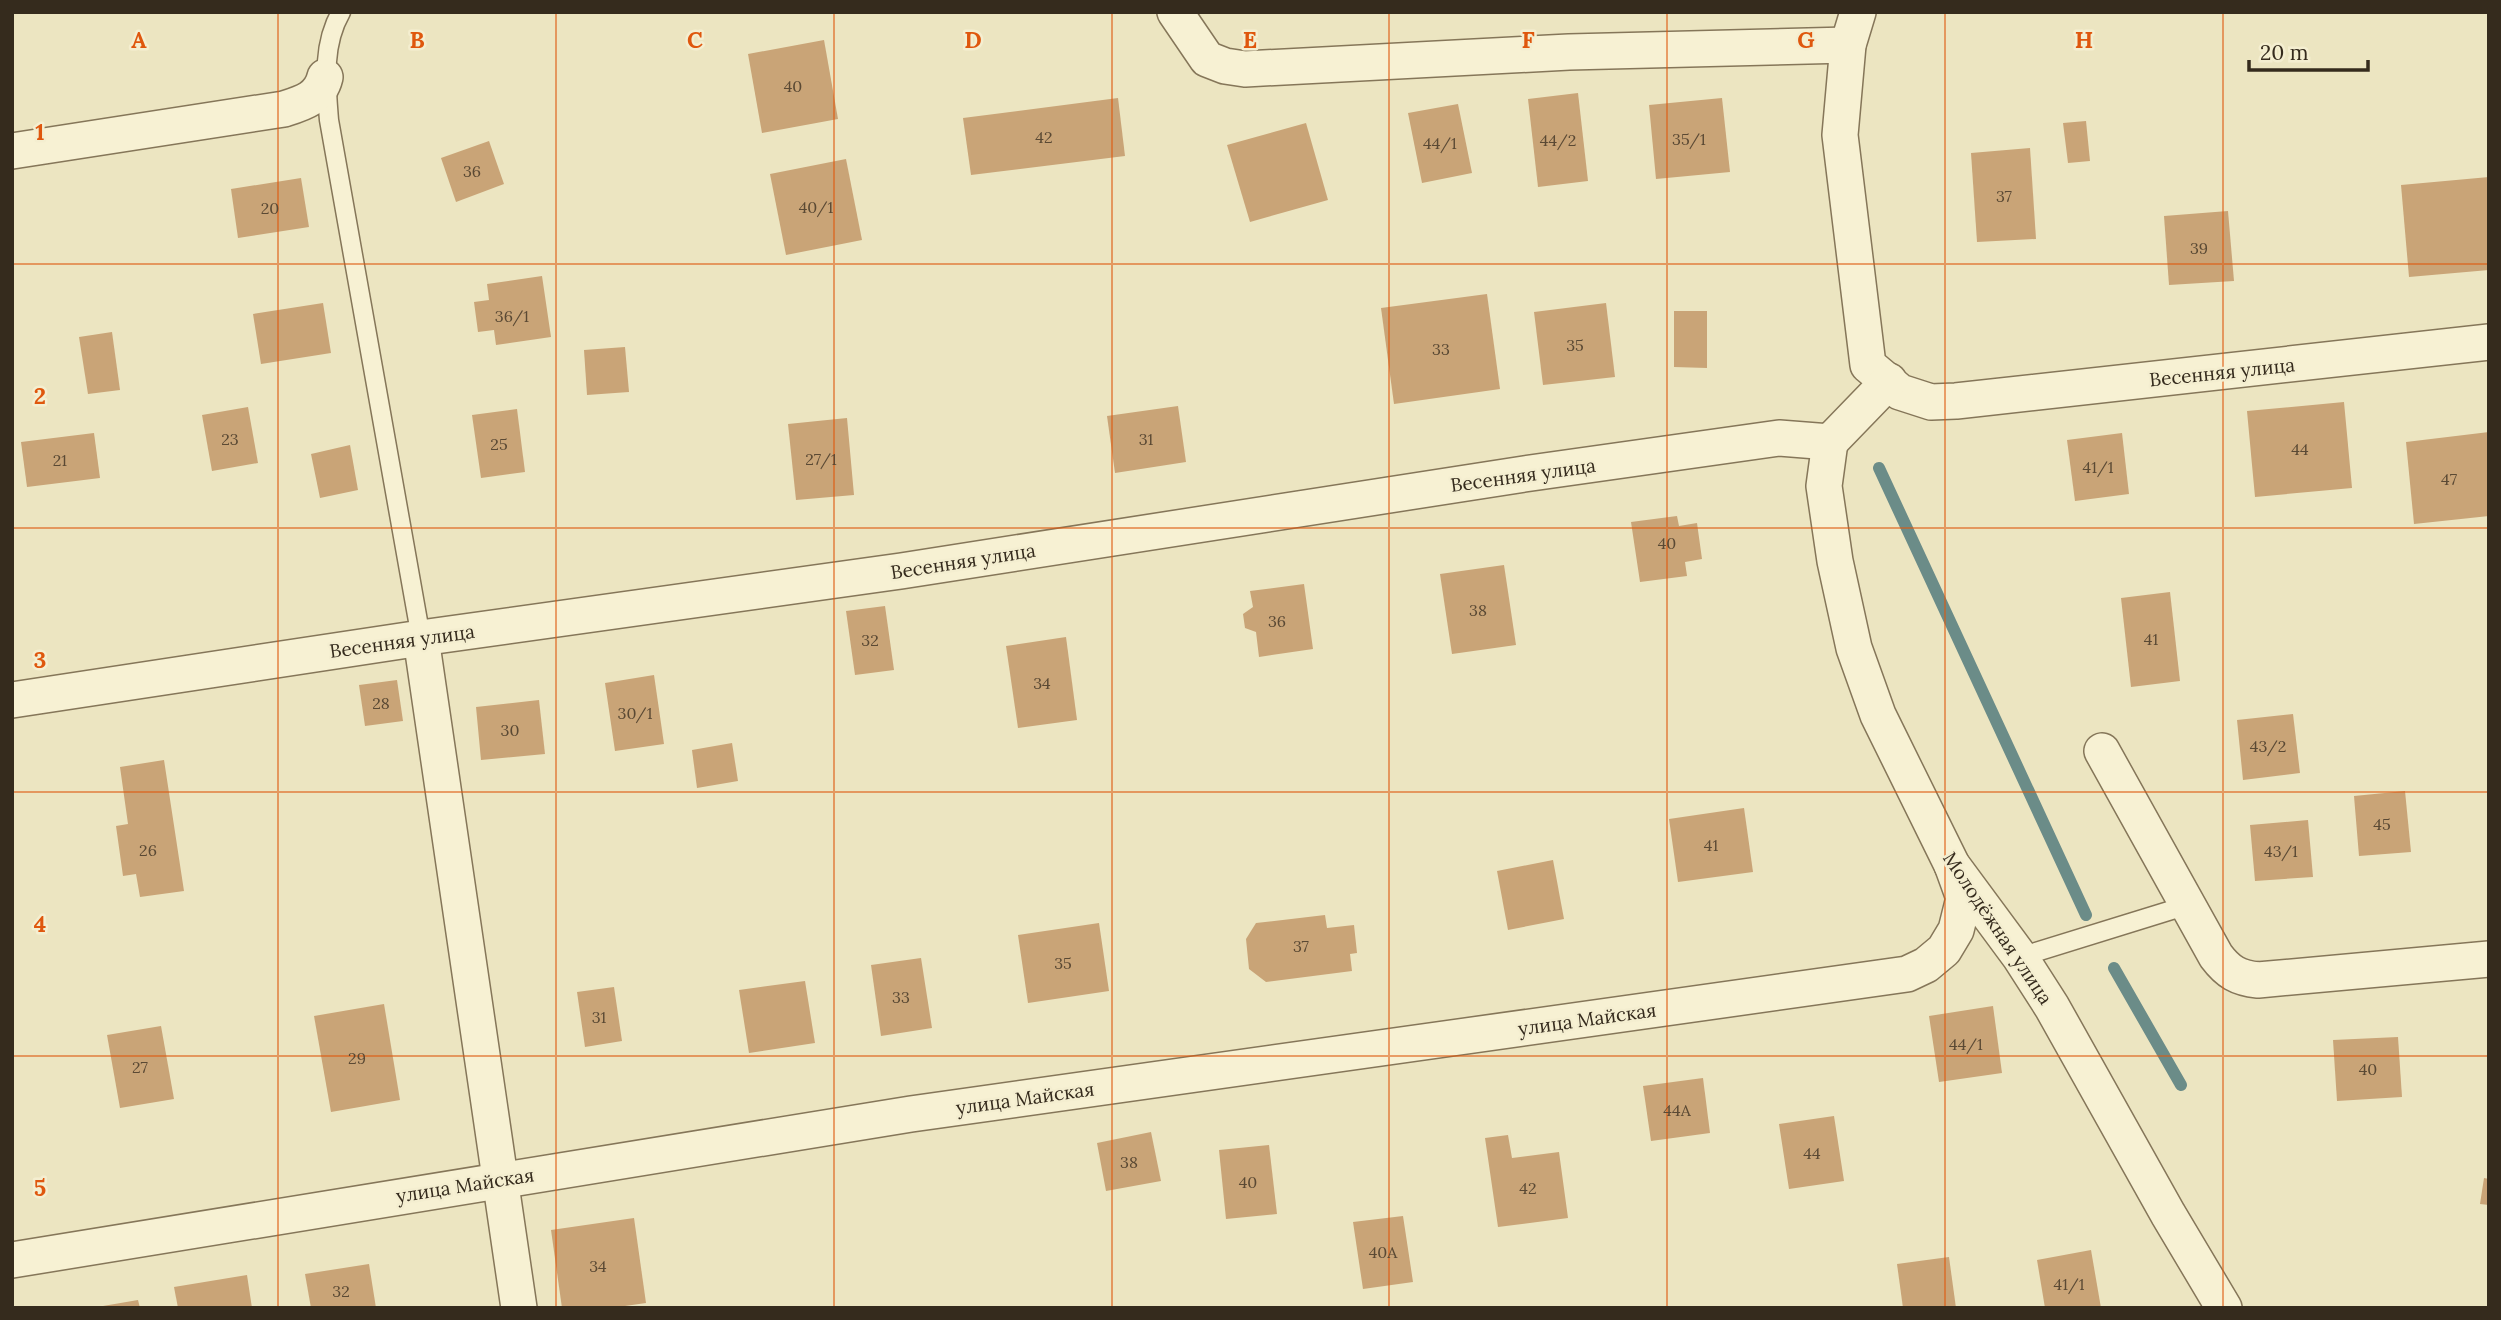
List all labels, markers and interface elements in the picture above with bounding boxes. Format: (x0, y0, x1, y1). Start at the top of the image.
text: A (131, 25, 147, 54)
text: B (409, 25, 425, 54)
text: C (687, 25, 703, 54)
text: D (964, 25, 982, 54)
text: E (1243, 25, 1257, 54)
text: F (1521, 25, 1535, 54)
text: G (1797, 25, 1815, 54)
text: H (2075, 25, 2093, 54)
scale bar (2249, 28, 2368, 72)
text: 20 m (2260, 39, 2309, 66)
house number: 40 (784, 76, 802, 96)
text: 1 (35, 117, 45, 146)
house number: 42 (1035, 127, 1053, 147)
house number: 35/1 (1672, 129, 1706, 150)
house number: 44/2 (1540, 130, 1576, 151)
house number: 44/1 (1423, 133, 1457, 154)
house number: 36 (463, 161, 481, 181)
house number: 37 (1996, 186, 2013, 206)
house number: 40/1 (799, 197, 834, 218)
house number: 20 (261, 198, 279, 218)
house number: 39 (2190, 238, 2208, 258)
house number: 36/1 (495, 306, 529, 327)
house number: 35 (1566, 335, 1584, 355)
house number: 33 (1432, 339, 1450, 359)
street label: Весенняя улица (2148, 352, 2296, 392)
text: 2 (34, 381, 46, 410)
house number: 23 (221, 429, 239, 449)
house number: 31 (1139, 429, 1154, 449)
house number: 25 (490, 434, 508, 454)
house number: 44 (2291, 439, 2309, 459)
house number: 27/1 (805, 449, 837, 470)
house number: 21 (53, 450, 67, 470)
street label: Весенняя улица (1449, 453, 1597, 497)
house number: 41/1 (2082, 457, 2114, 478)
house number: 47 (2441, 469, 2458, 489)
house number: 40 (1658, 533, 1676, 553)
street label: Весенняя улица (889, 538, 1037, 584)
house number: 38 (1469, 600, 1487, 620)
house number: 36 (1268, 611, 1286, 631)
street label: Весенняя улица (328, 619, 476, 663)
house number: 41 (2144, 629, 2158, 649)
house number: 32 (861, 630, 879, 650)
text: 3 (34, 645, 46, 674)
house number: 34 (1033, 673, 1051, 693)
house number: 28 (372, 693, 390, 713)
house number: 30/1 (618, 703, 653, 724)
house number: 30 (501, 720, 519, 740)
house number: 43/2 (2250, 736, 2286, 757)
house number: 45 (2373, 814, 2391, 834)
house number: 41 (1704, 835, 1718, 855)
house number: 26 (139, 840, 157, 860)
house number: 43/1 (2264, 841, 2298, 862)
street label: Молодёжная улица (1938, 847, 2058, 1009)
text: 4 (34, 909, 46, 938)
house number: 37 (1293, 936, 1310, 956)
house number: 35 (1054, 953, 1072, 973)
house number: 33 (892, 987, 910, 1007)
street label: улица Майская (1516, 997, 1658, 1041)
house number: 31 (592, 1007, 607, 1027)
house number: 44/1 (1949, 1034, 1983, 1055)
house number: 29 (348, 1048, 366, 1068)
house number: 27 (132, 1057, 149, 1077)
house number: 40 (2359, 1059, 2377, 1079)
street label: улица Майская (954, 1076, 1096, 1120)
house number: 44А (1663, 1100, 1692, 1120)
house number: 44 (1803, 1143, 1821, 1163)
house number: 38 (1120, 1152, 1138, 1172)
street label: улица Майская (394, 1162, 536, 1208)
house number: 40 (1239, 1172, 1257, 1192)
text: 5 (34, 1173, 46, 1202)
house number: 42 (1519, 1178, 1537, 1198)
house number: 40А (1369, 1242, 1398, 1262)
house number: 34 (589, 1256, 607, 1276)
house number: 41/1 (2053, 1274, 2085, 1295)
house number: 32 (332, 1281, 350, 1301)

